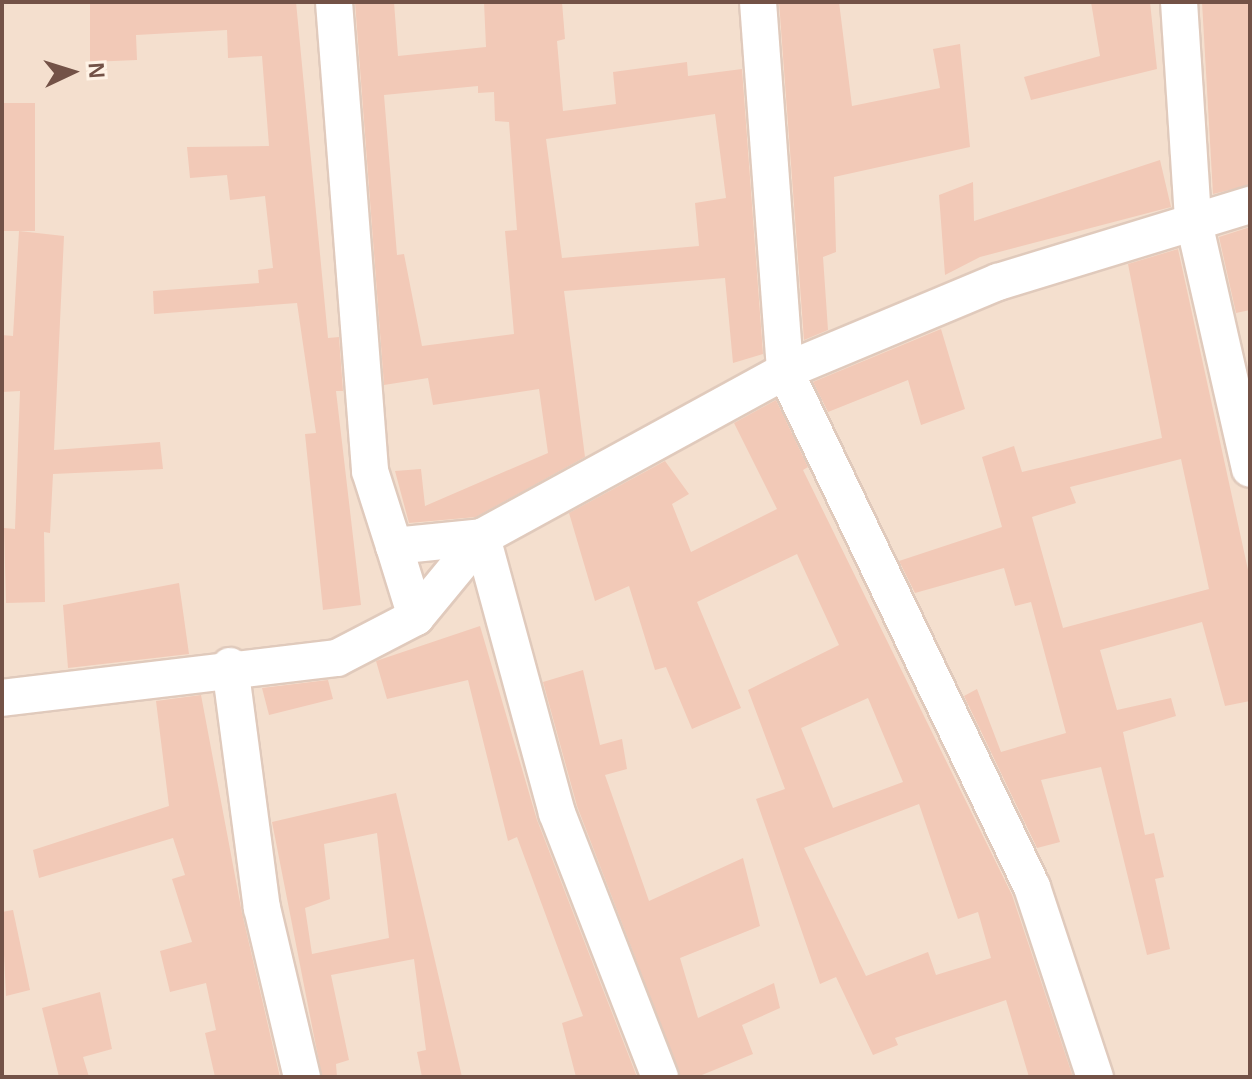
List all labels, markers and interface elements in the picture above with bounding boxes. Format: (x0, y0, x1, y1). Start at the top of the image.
north arrow (32, 32, 112, 112)
text: N (83, 61, 109, 79)

